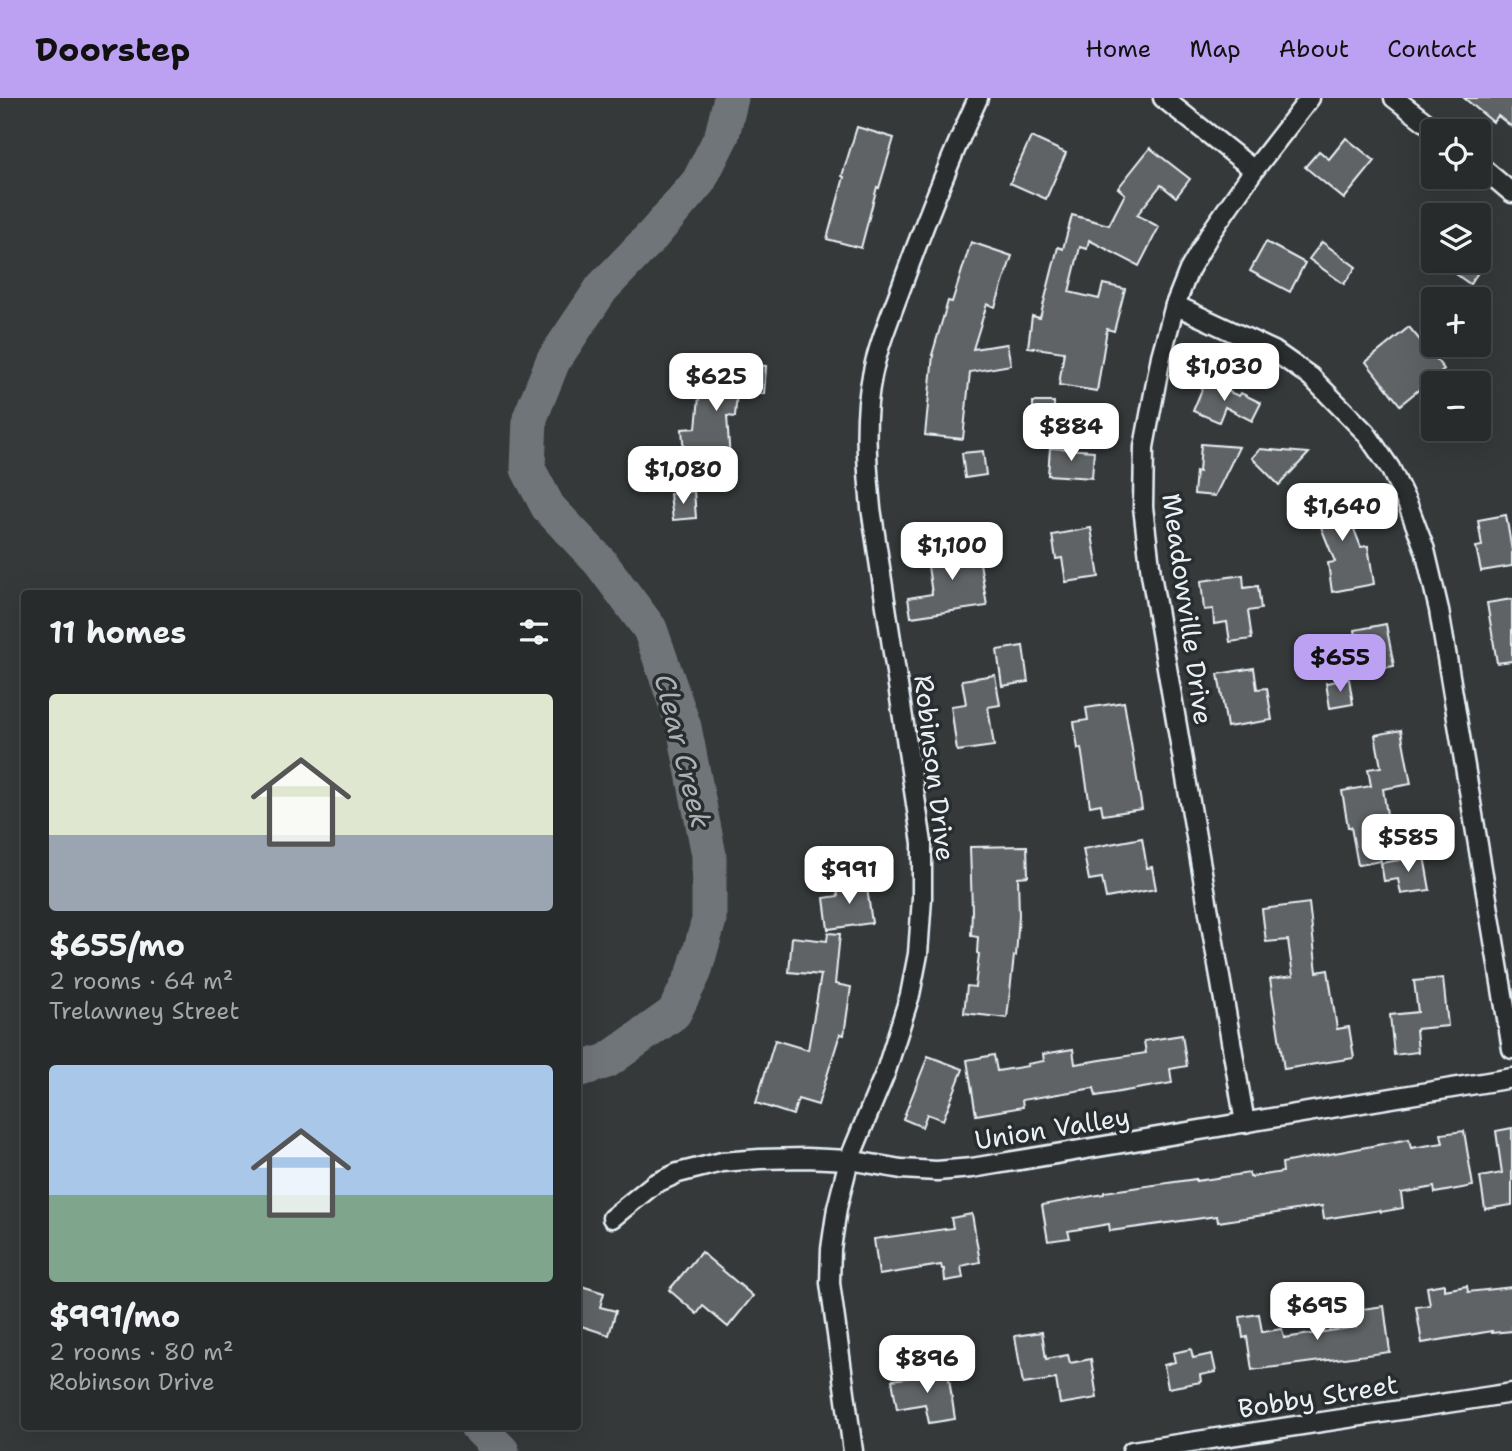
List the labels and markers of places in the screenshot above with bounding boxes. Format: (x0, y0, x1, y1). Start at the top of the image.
pin: $1,030 (1167, 344, 1281, 403)
pin: $625 (675, 354, 757, 413)
pin: $884 (1030, 404, 1112, 463)
pin: $1,080 (626, 446, 740, 506)
pin: $1,640 (1285, 484, 1399, 543)
pin: $1,100 (895, 522, 1009, 582)
pin: $655 (1299, 634, 1381, 694)
pin: $585 (1367, 814, 1449, 874)
pin: $991 (808, 846, 890, 906)
pin: $695 (1276, 1282, 1358, 1342)
pin: $896 (886, 1336, 968, 1395)

